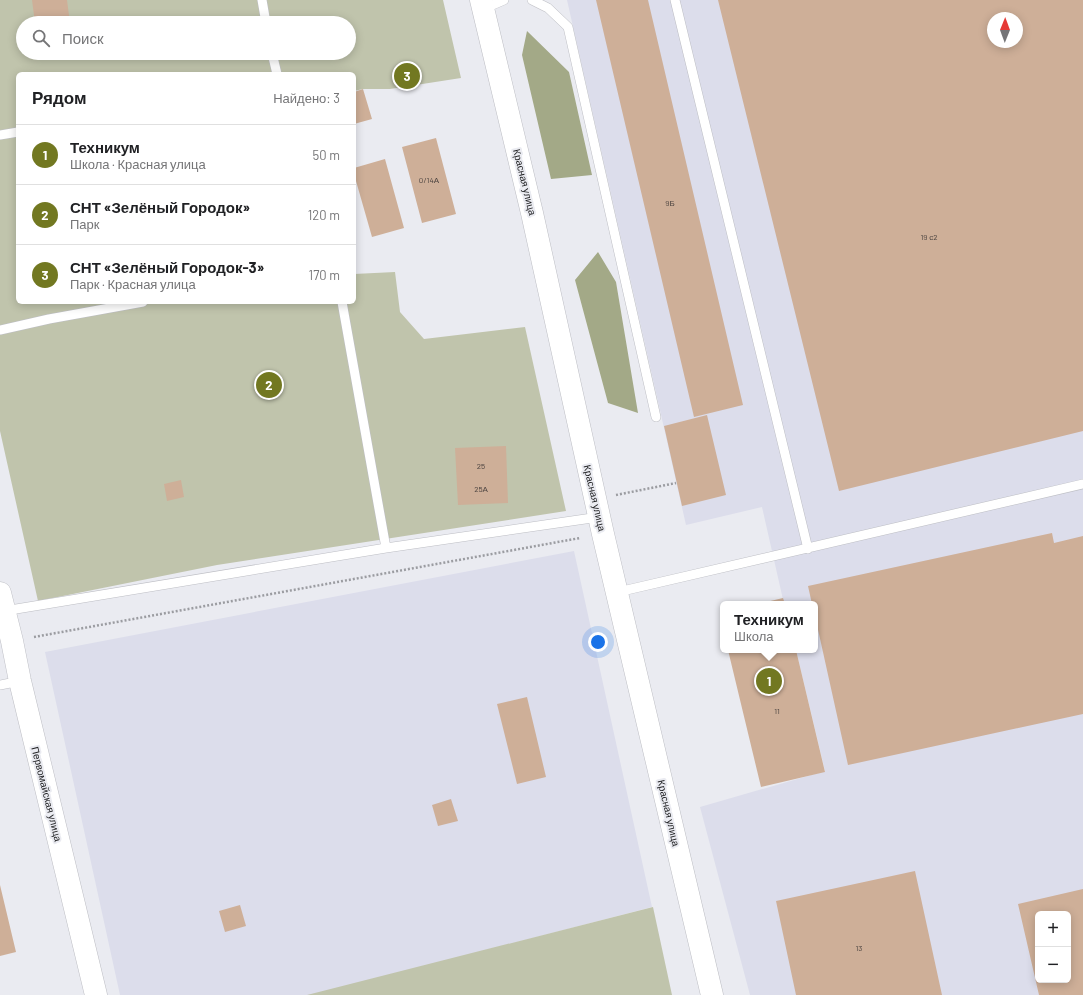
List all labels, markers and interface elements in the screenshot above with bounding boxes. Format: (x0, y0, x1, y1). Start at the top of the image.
north arrow (987, 12, 1023, 48)
search box (16, 16, 356, 60)
icon: search (30, 27, 52, 49)
text: Поиск (62, 29, 104, 47)
pin: 3 (394, 61, 420, 91)
text: Рядом (32, 87, 87, 107)
text: Найдено: 3 (273, 90, 340, 106)
text: Техникум (70, 138, 140, 156)
text: 1 (43, 147, 47, 163)
text: 50 m (313, 147, 340, 163)
street label: Красная улица (511, 148, 539, 217)
text: Школа · Красная улица (70, 156, 206, 172)
house number: 0/14А (419, 175, 440, 185)
text: СНТ «Зелёный Городок» (70, 198, 250, 216)
house number: 9Б (665, 198, 675, 208)
text: 2 (41, 207, 49, 223)
text: 120 m (308, 207, 340, 223)
text: Парк (70, 216, 100, 232)
house number: 19 с2 (921, 232, 937, 242)
text: СНТ «Зелёный Городок-3» (70, 258, 264, 276)
text: 3 (41, 267, 49, 283)
text: 170 m (309, 267, 340, 283)
text: Парк · Красная улица (70, 276, 196, 292)
pin: 2 (256, 370, 282, 400)
house number: 25 (477, 461, 485, 471)
street label: Красная улица (582, 464, 609, 533)
house number: 25А (474, 484, 489, 494)
popup (720, 601, 818, 653)
text: Техникум (734, 610, 804, 628)
text: Школа (734, 628, 774, 644)
your location (588, 632, 608, 652)
pin: 1 (756, 666, 782, 696)
house number: 11 (774, 706, 780, 716)
street label: Первомайская улица (29, 745, 65, 843)
street label: Красная улица (656, 779, 683, 848)
map controls (1035, 911, 1071, 983)
button: + (1035, 911, 1071, 947)
house number: 13 (856, 943, 862, 953)
button: − (1035, 947, 1071, 983)

